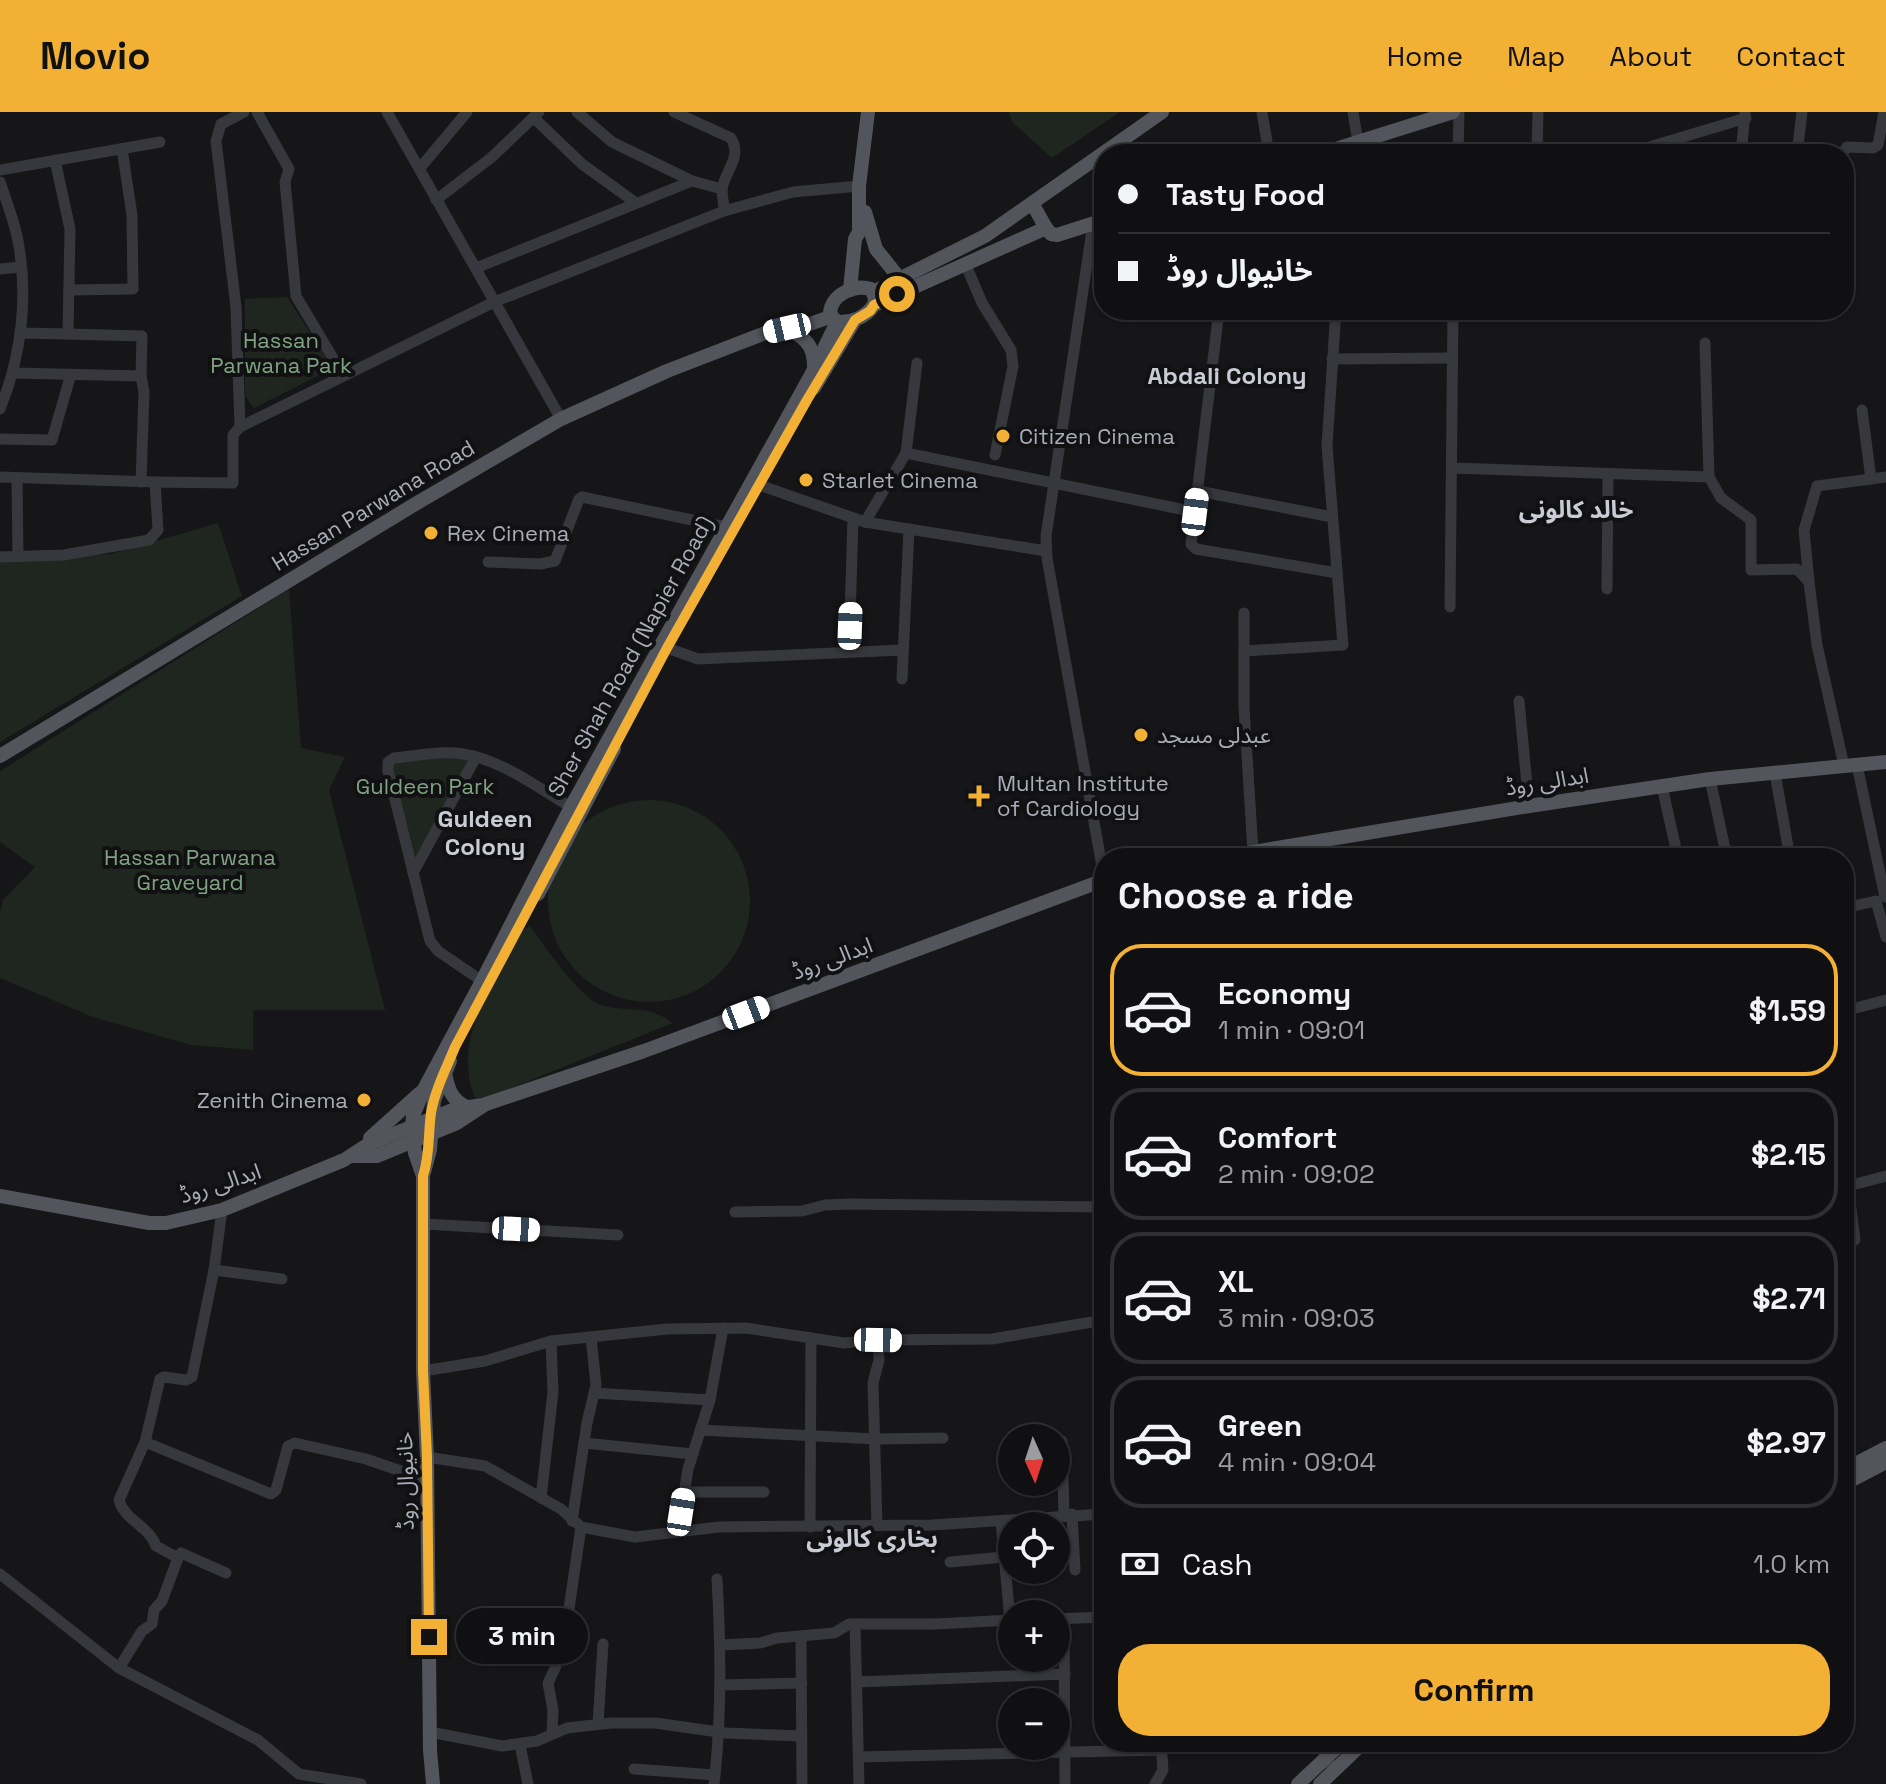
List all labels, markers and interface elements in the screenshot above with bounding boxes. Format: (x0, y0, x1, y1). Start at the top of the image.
text: Movio (40, 32, 150, 80)
text: Home (1387, 38, 1463, 74)
text: Map (1507, 38, 1565, 74)
text: About (1609, 38, 1692, 74)
text: Contact (1736, 38, 1846, 74)
text: Tasty Food (1166, 175, 1325, 214)
text: خانیوال روڈ (1166, 251, 1313, 290)
route start (879, 276, 915, 312)
car (761, 311, 813, 345)
park label: Hassan Parwana Park (210, 326, 352, 379)
district label: Abdali Colony (1147, 360, 1307, 391)
place label: Citizen Cinema (1019, 422, 1175, 450)
marker: Citizen Cinema (994, 427, 1012, 445)
street label: Hassan Parwana Road (266, 433, 480, 577)
place label: Starlet Cinema (822, 466, 978, 494)
marker: Starlet Cinema (797, 471, 815, 489)
car (1180, 487, 1210, 537)
district label: خالد کالونی (1519, 494, 1633, 525)
street label: Sher Shah Road (Napier Road) (541, 511, 719, 801)
place label: Rex Cinema (447, 519, 570, 547)
marker: Rex Cinema (422, 524, 440, 542)
car (837, 602, 863, 650)
place label: عبدلی مسجد (1157, 721, 1271, 749)
marker: عبدلی مسجد (1132, 726, 1150, 744)
street label: ابدالی روڈ (1503, 761, 1591, 801)
place label: Multan Institute of Cardiology (997, 769, 1169, 822)
park label: Guldeen Park (356, 772, 494, 800)
marker: Multan Institute of Cardiology (968, 785, 990, 807)
district label: Guldeen Colony (438, 803, 532, 862)
park label: Hassan Parwana Graveyard (104, 843, 276, 896)
text: Choose a ride (1118, 873, 1354, 919)
street label: ابدالی روڈ (788, 930, 876, 986)
icon: car (1122, 974, 1194, 1046)
text: Economy (1218, 974, 1351, 1013)
text: $1.59 (1749, 991, 1826, 1030)
car (719, 993, 773, 1033)
text: 1 min · 09:01 (1218, 1013, 1365, 1047)
place label: Zenith Cinema (197, 1086, 348, 1114)
marker: Zenith Cinema (355, 1091, 373, 1109)
icon: car (1122, 1118, 1194, 1190)
text: Comfort (1218, 1118, 1337, 1157)
text: $2.15 (1751, 1135, 1826, 1174)
street label: ابدالی روڈ (176, 1157, 264, 1209)
text: 2 min · 09:02 (1218, 1157, 1375, 1191)
car (491, 1216, 541, 1242)
icon: car (1122, 1262, 1194, 1334)
text: XL (1218, 1262, 1254, 1301)
text: $2.71 (1752, 1279, 1826, 1318)
text: 3 min · 09:03 (1218, 1301, 1375, 1335)
car (854, 1328, 902, 1352)
icon: car (1122, 1406, 1194, 1478)
text: Green (1218, 1406, 1302, 1445)
text: $2.97 (1747, 1423, 1826, 1462)
north arrow (998, 1424, 1070, 1496)
map controls (998, 1424, 1070, 1760)
street label: خانیوال روڈ (390, 1431, 420, 1530)
text: 4 min · 09:04 (1218, 1445, 1376, 1479)
car (665, 1486, 697, 1538)
button: locate (998, 1512, 1070, 1584)
district label: بخاری کالونی (806, 1523, 938, 1554)
icon: cash (1118, 1542, 1162, 1586)
text: Cash (1182, 1545, 1253, 1584)
text: 1.0 km (1753, 1547, 1830, 1581)
button: + (998, 1600, 1070, 1672)
callout: 3 min (457, 1609, 589, 1665)
route end (411, 1619, 447, 1655)
text: 3 min (488, 1619, 556, 1653)
button: Confirm (1118, 1644, 1830, 1736)
button: − (998, 1688, 1070, 1760)

